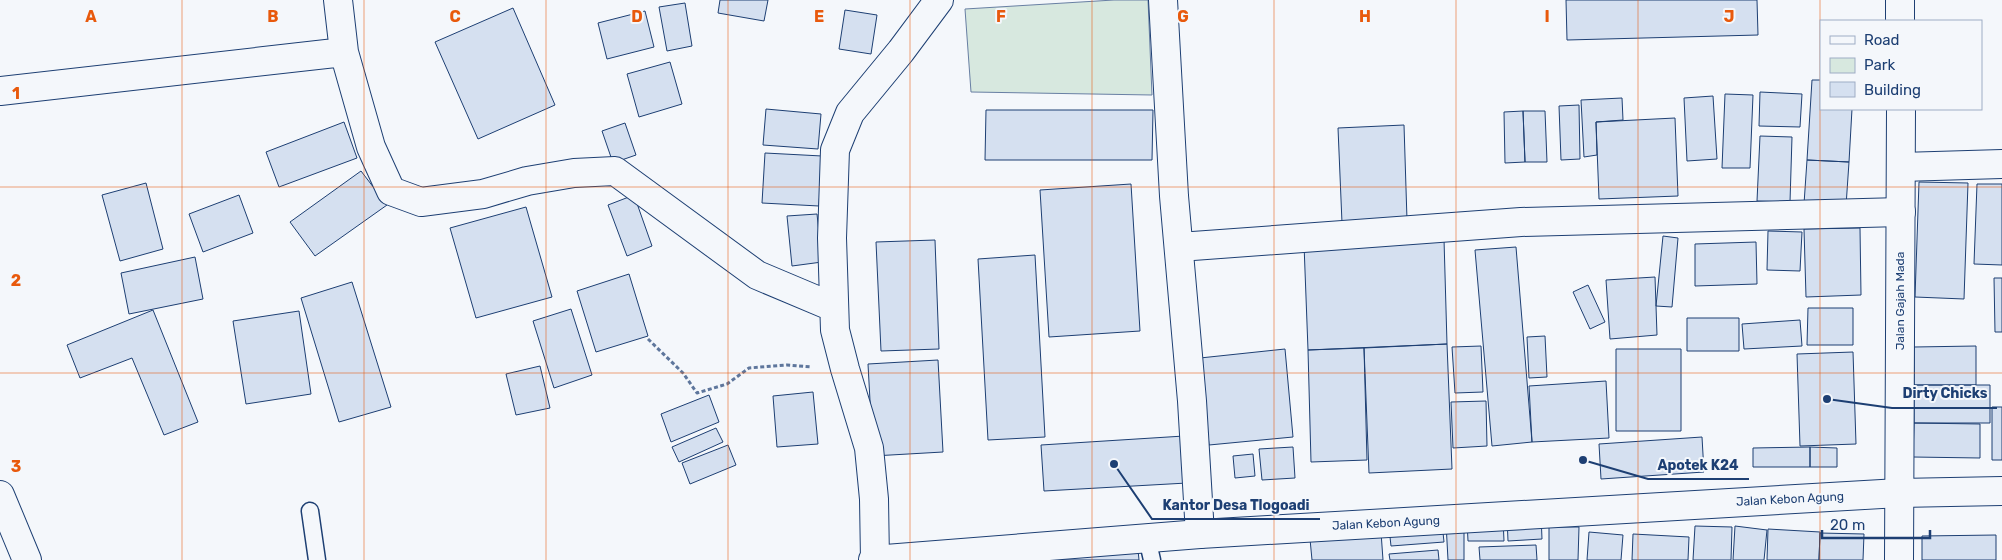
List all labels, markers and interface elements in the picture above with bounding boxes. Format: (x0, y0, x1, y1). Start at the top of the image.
text: A (85, 7, 97, 26)
text: B (267, 7, 279, 26)
text: C (449, 7, 461, 26)
text: D (631, 7, 643, 26)
text: E (814, 7, 824, 26)
text: F (996, 7, 1006, 26)
text: G (1177, 7, 1189, 26)
text: H (1359, 7, 1371, 26)
text: I (1544, 7, 1550, 26)
text: J (1724, 7, 1734, 26)
legend (1820, 20, 1982, 110)
text: Road (1864, 31, 1900, 49)
text: Park (1864, 56, 1895, 74)
text: Building (1864, 81, 1921, 99)
text: 1 (12, 84, 20, 103)
street label: Jalan Gajah Mada (1893, 252, 1907, 350)
text: 2 (11, 271, 21, 290)
callout: Dirty Chicks (1892, 379, 1997, 408)
text: Dirty Chicks (1903, 385, 1988, 402)
callout: Apotek K24 (1648, 450, 1749, 479)
text: 3 (11, 457, 21, 476)
text: Apotek K24 (1657, 457, 1739, 474)
street label: Jalan Kebon Agung (1736, 489, 1844, 509)
callout: Kantor Desa Tlogoadi (1152, 490, 1320, 519)
text: Kantor Desa Tlogoadi (1162, 497, 1310, 514)
scale bar (1822, 508, 1930, 540)
street label: Jalan Kebon Agung (1332, 513, 1440, 533)
text: 20 m (1830, 516, 1865, 534)

